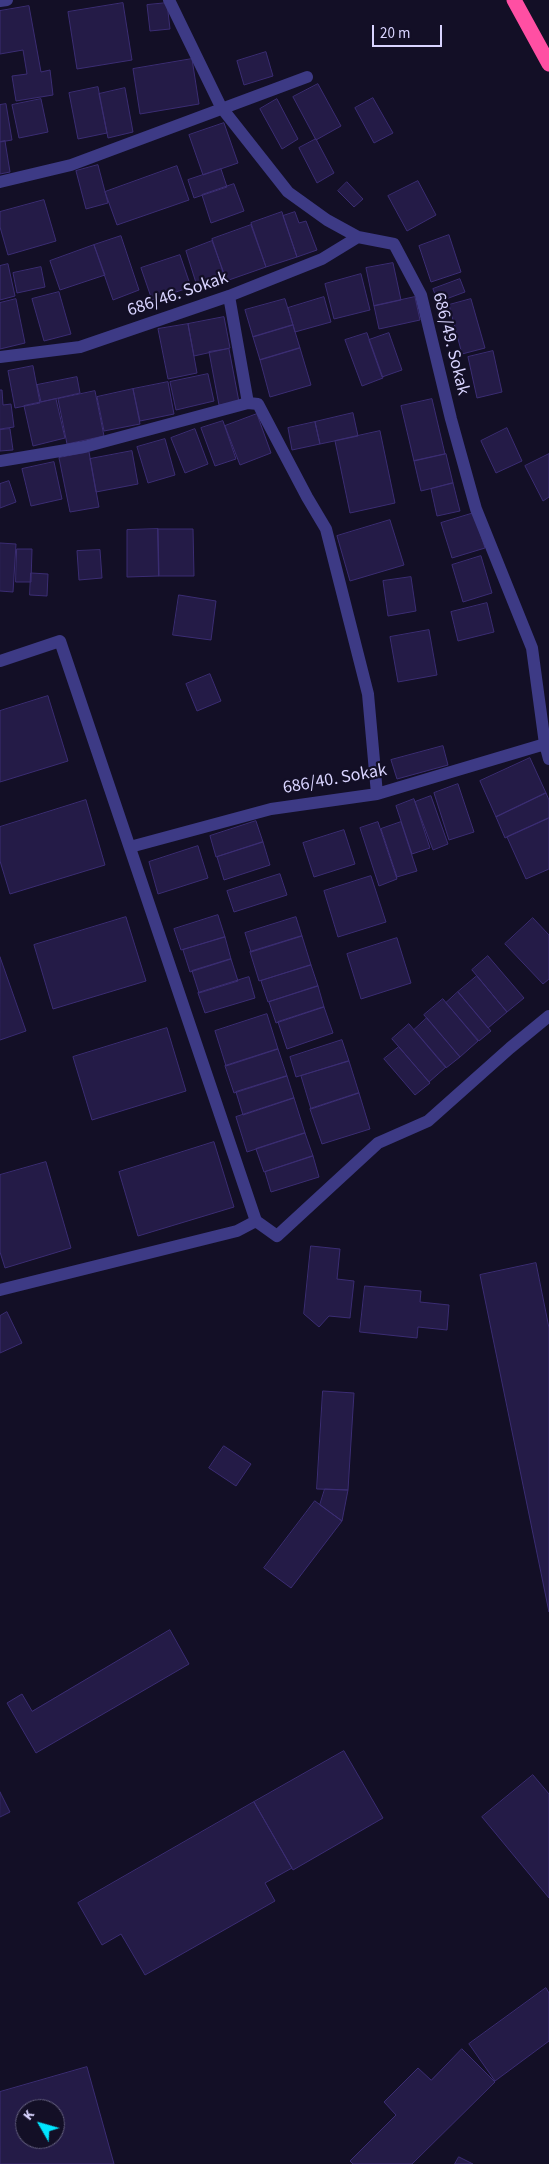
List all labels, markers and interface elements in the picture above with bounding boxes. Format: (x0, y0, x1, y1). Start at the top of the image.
scale bar (374, 15, 444, 47)
text: 20 m (380, 23, 410, 44)
street label: 686/46. Sokak (125, 268, 231, 322)
street label: 686/49. Sokak (427, 290, 473, 398)
street label: 686/40. Sokak (281, 760, 389, 800)
north arrow (15, 2099, 65, 2149)
text: K (18, 2106, 39, 2125)

